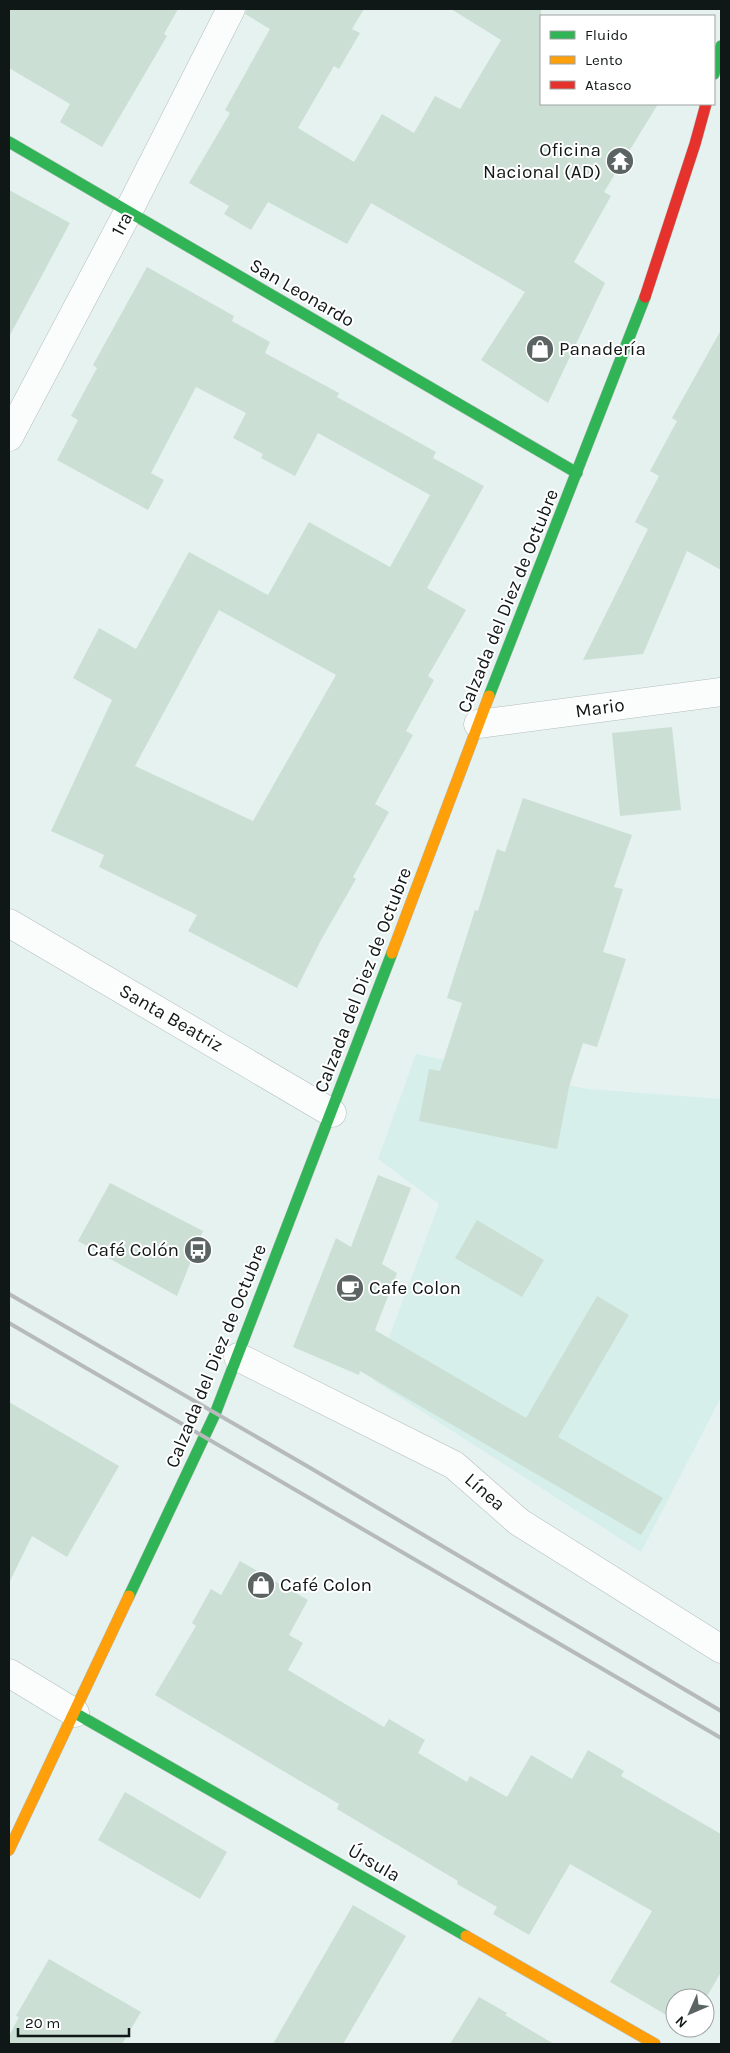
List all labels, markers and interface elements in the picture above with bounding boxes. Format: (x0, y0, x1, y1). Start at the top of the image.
legend (540, 15, 715, 105)
text: Fluido (585, 26, 628, 44)
text: Lento (585, 51, 623, 69)
text: Atasco (585, 76, 631, 94)
place label: Oficina Nacional (AD) (483, 139, 601, 183)
temple icon: Oficina Nacional (AD) (605, 146, 635, 176)
street label: 1ra (107, 208, 137, 240)
street label: San Leonardo (246, 254, 358, 332)
shop icon: Panadería (525, 334, 555, 364)
place label: Panadería (559, 338, 646, 360)
street label: Calzada del Diez de Octubre (453, 486, 563, 716)
street label: Mario (574, 694, 626, 722)
street label: Calzada del Diez de Octubre (310, 864, 416, 1096)
street label: Santa Beatriz (115, 979, 227, 1057)
bus stop icon: Café Colón (183, 1235, 213, 1265)
place label: Café Colón (87, 1239, 179, 1261)
street label: Calzada del Diez de Octubre (161, 1241, 271, 1471)
cafe icon: Cafe Colon (335, 1273, 365, 1303)
place label: Cafe Colon (369, 1277, 461, 1299)
street label: Línea (460, 1469, 510, 1515)
shop icon: Café Colon (246, 1570, 276, 1600)
place label: Café Colon (280, 1574, 372, 1596)
street label: Úrsula (344, 1838, 404, 1887)
north arrow (665, 1988, 715, 2038)
scale bar (18, 2006, 129, 2038)
text: N (672, 2012, 691, 2031)
text: 20 m (25, 2014, 60, 2032)

